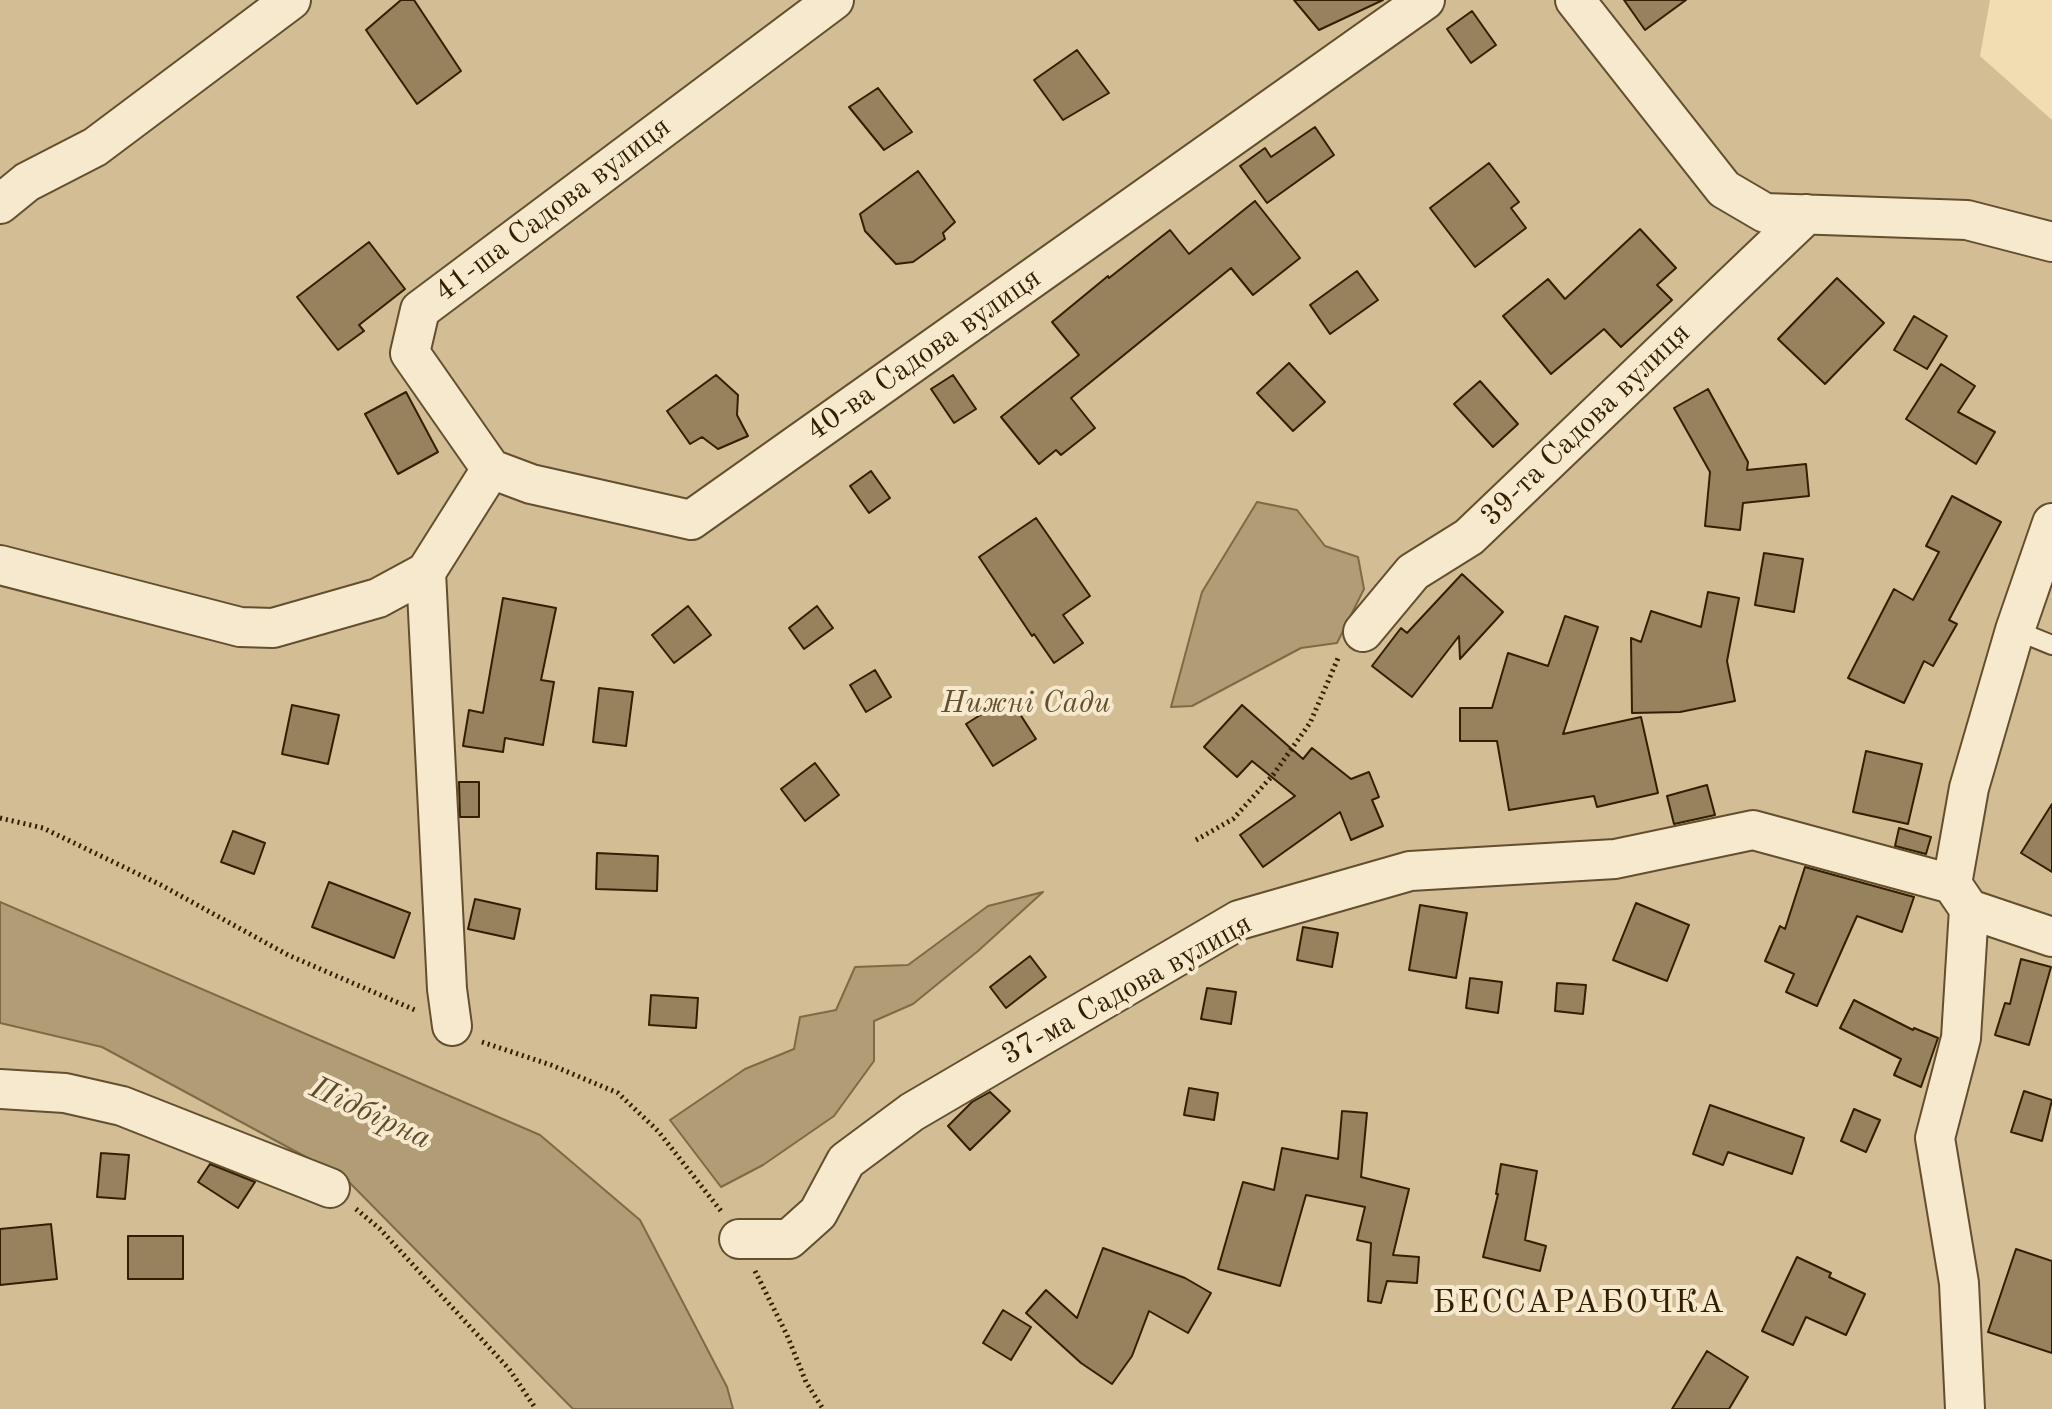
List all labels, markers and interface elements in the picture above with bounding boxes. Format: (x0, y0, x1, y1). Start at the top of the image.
street label: 41-ша Садова вулиця (428, 110, 678, 310)
street label: 40-ва Садова вулиця (800, 261, 1048, 449)
street label: 39-та Садова вулиця (1474, 316, 1698, 534)
park label: Нижні Сади (941, 686, 1111, 722)
street label: 37-ма Садова вулиця (996, 906, 1258, 1074)
water label: Підбірна (303, 1069, 437, 1159)
district label: БЕССАРАБОЧКА (1432, 1285, 1726, 1323)

